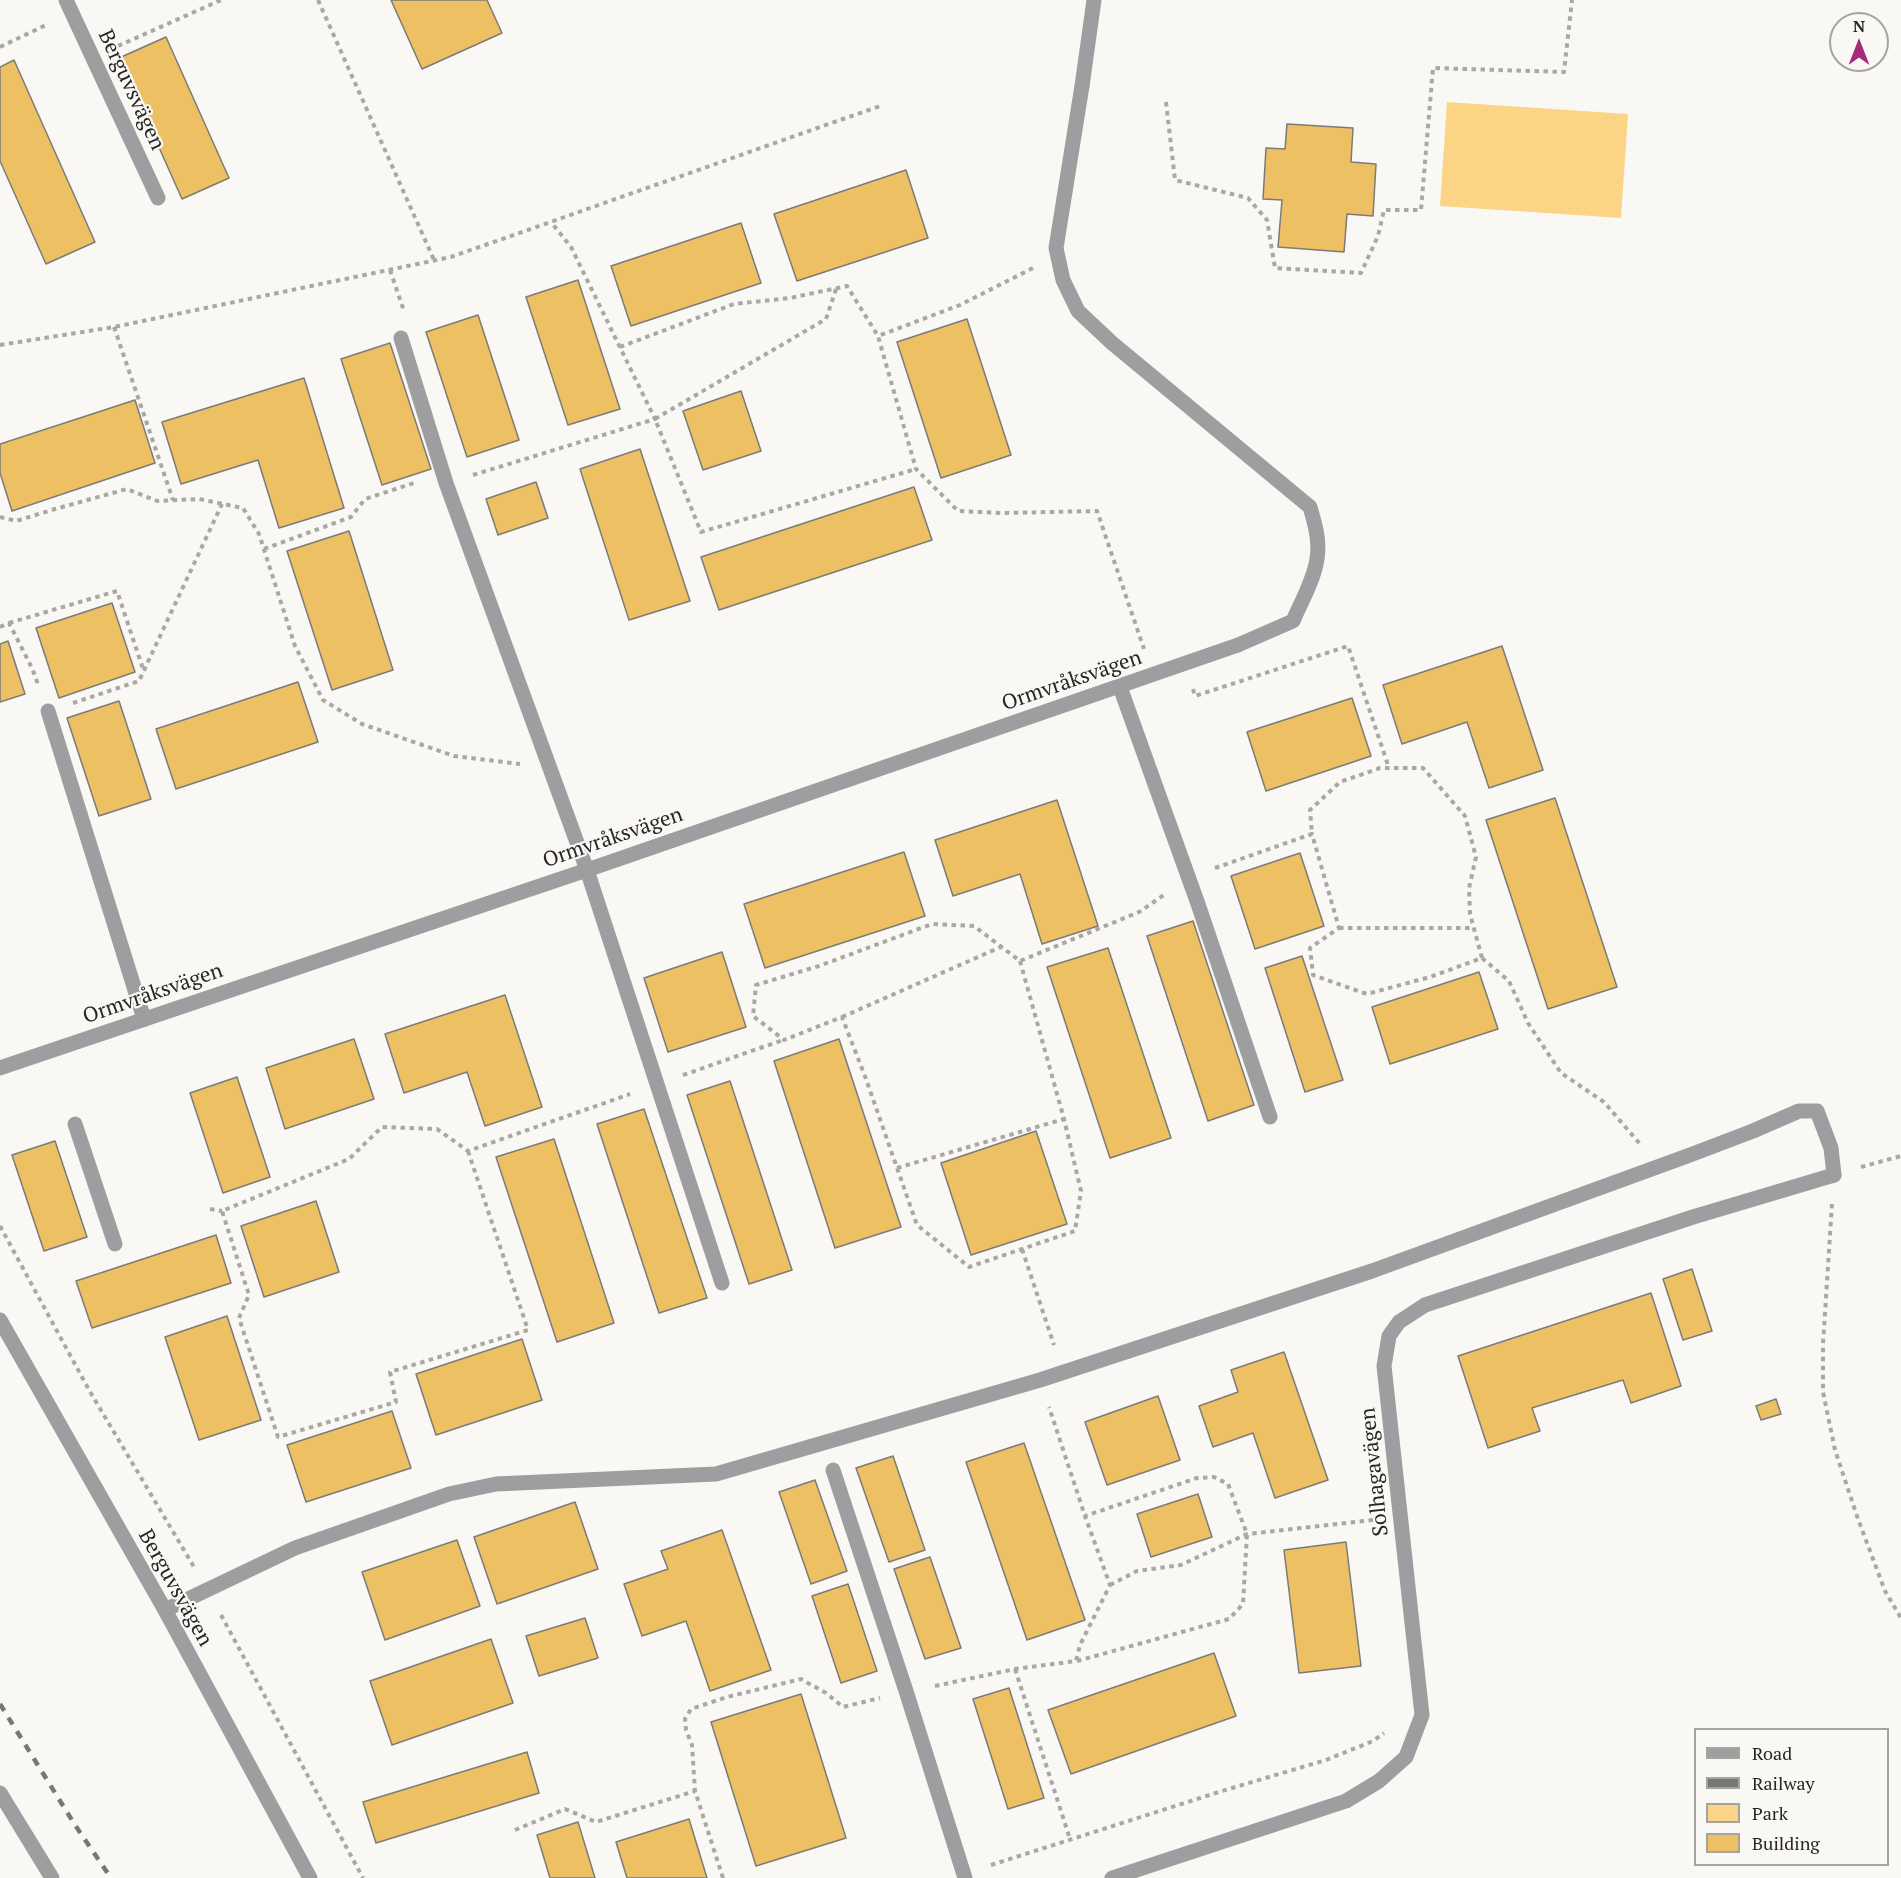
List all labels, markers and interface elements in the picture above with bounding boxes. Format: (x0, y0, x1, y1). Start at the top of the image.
north arrow (1829, 12, 1889, 72)
text: N (1853, 15, 1865, 37)
street label: Berguvsvägen (92, 26, 170, 154)
street label: Ormvråksvägen (999, 645, 1145, 717)
street label: Ormvråksvägen (540, 802, 686, 874)
street label: Ormvråksvägen (80, 958, 226, 1030)
street label: Solhagavägen (1356, 1406, 1394, 1538)
street label: Berguvsvägen (133, 1525, 217, 1651)
legend (1694, 1728, 1889, 1866)
text: Road (1752, 1741, 1792, 1765)
text: Railway (1752, 1771, 1815, 1795)
text: Park (1752, 1801, 1788, 1825)
text: Building (1752, 1831, 1820, 1855)

